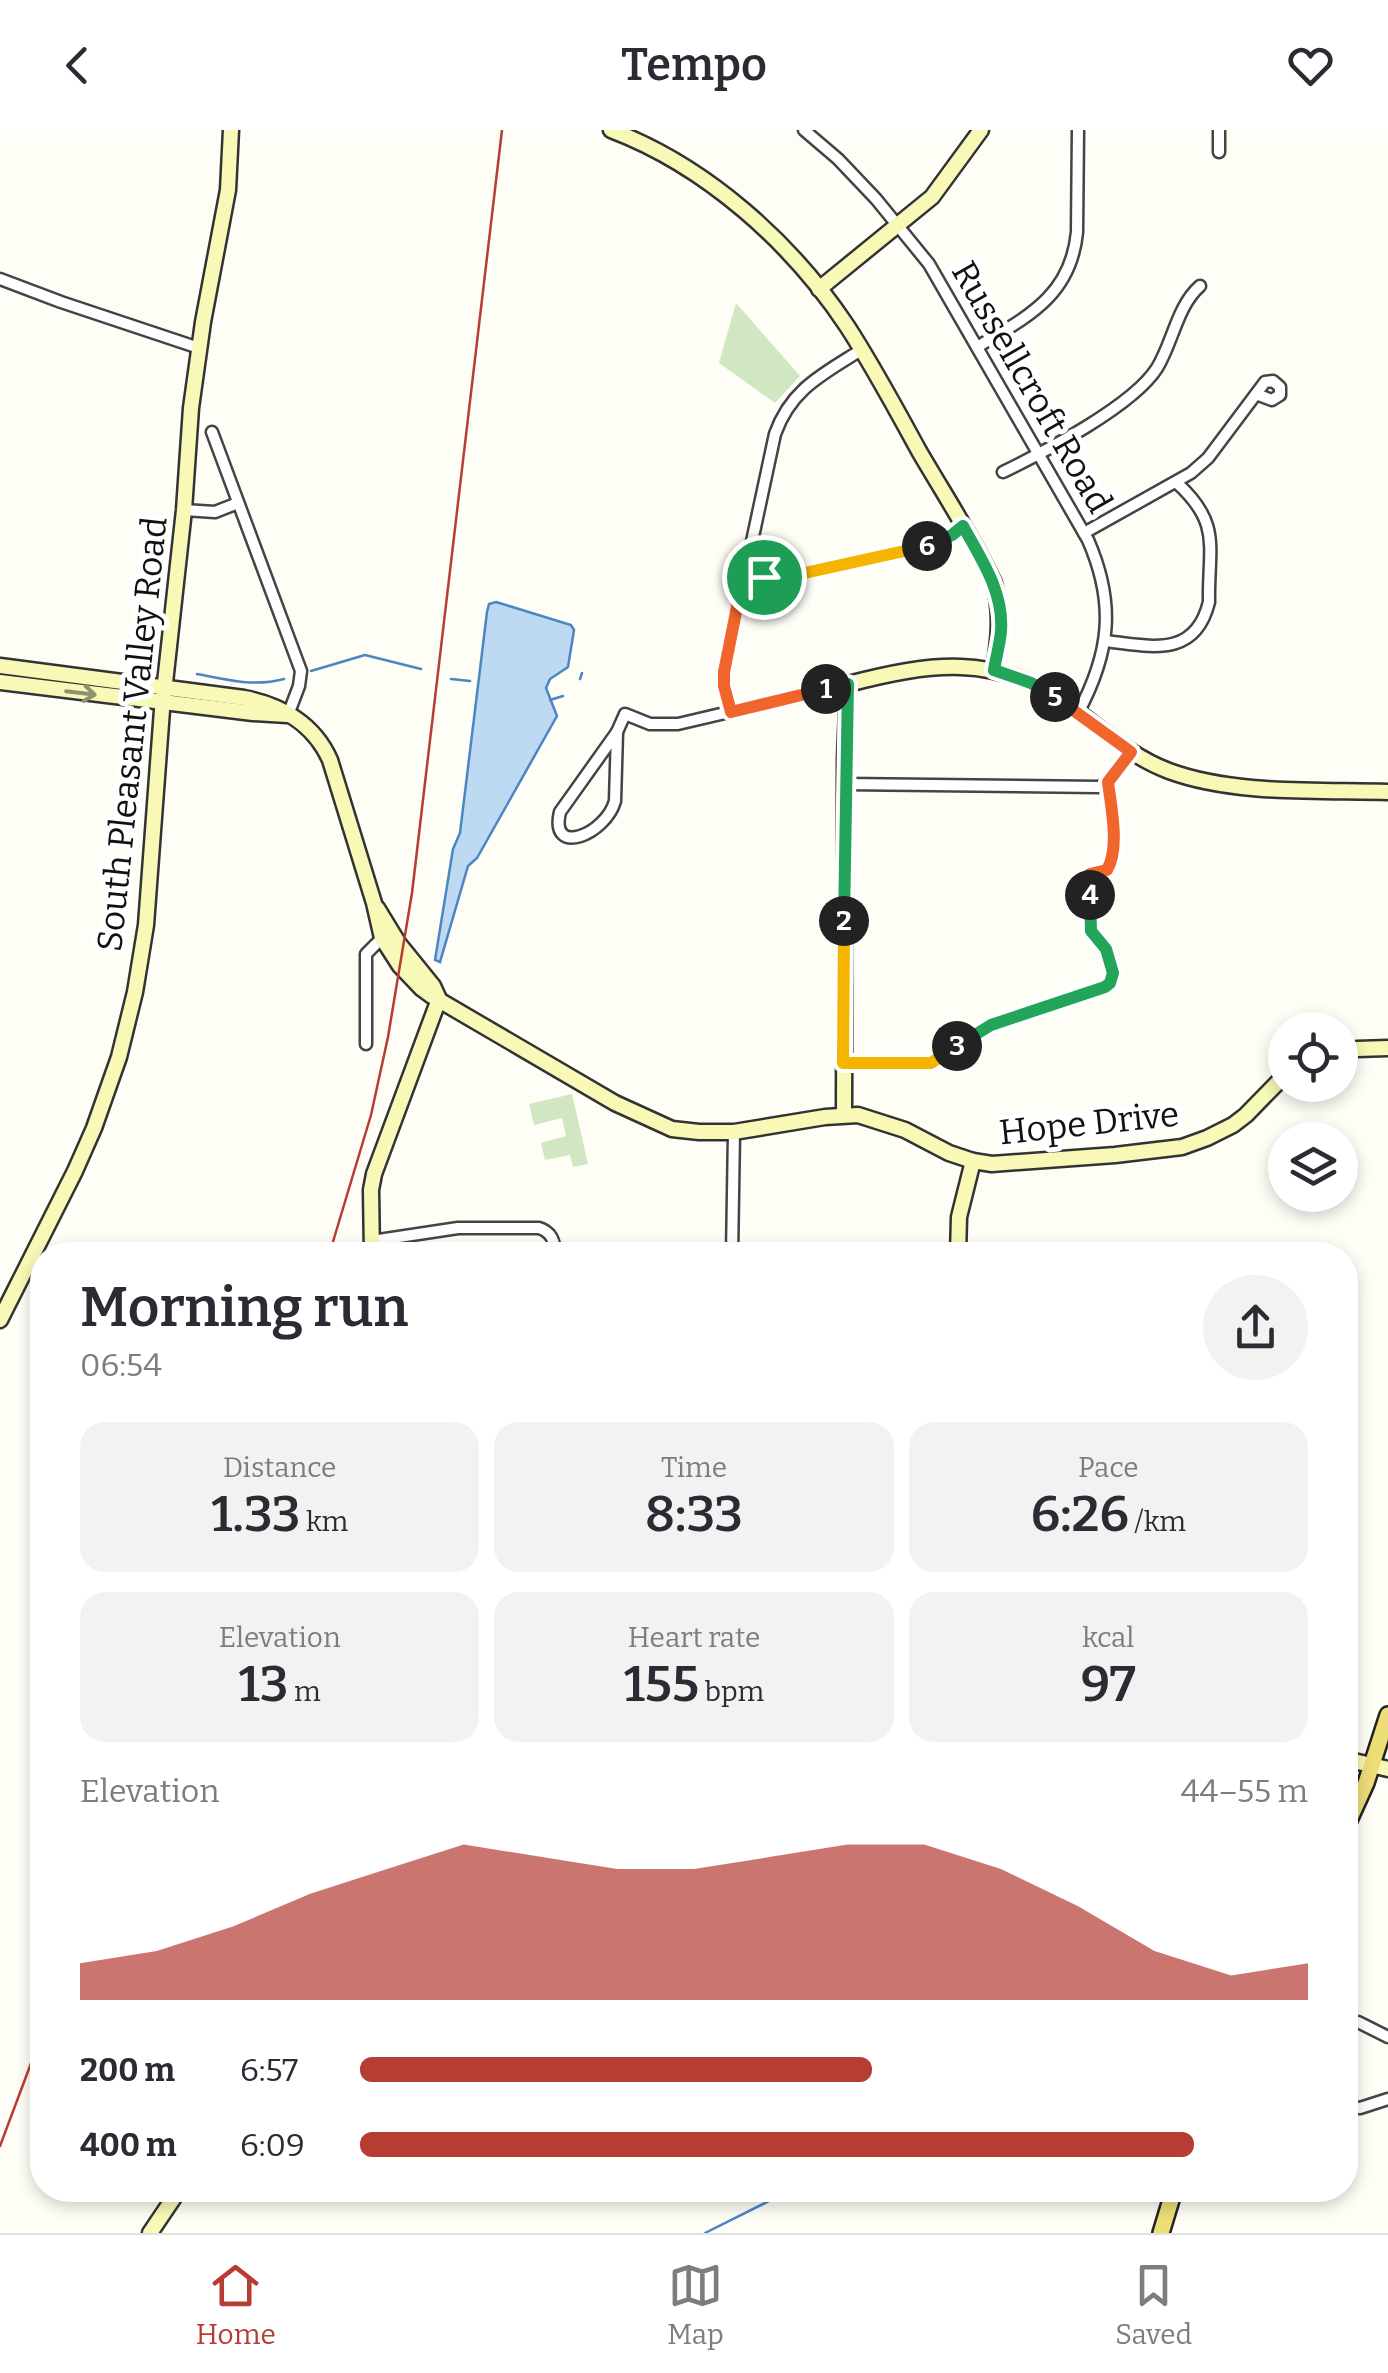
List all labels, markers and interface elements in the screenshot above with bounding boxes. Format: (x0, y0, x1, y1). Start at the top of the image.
icon: back (50, 38, 105, 93)
text: Tempo (621, 38, 767, 92)
icon: heart (1283, 38, 1338, 93)
street label: Russellcroft Road (943, 254, 1121, 520)
street label: South Pleasant Valley Road (88, 515, 176, 953)
pin: 6 (902, 521, 952, 571)
text: 6 (919, 529, 935, 562)
pin (722, 535, 807, 620)
icon: arrive (737, 550, 792, 605)
pin: 1 (801, 664, 851, 714)
text: 1 (820, 672, 832, 705)
pin: 5 (1030, 672, 1080, 722)
text: 5 (1047, 680, 1063, 713)
one-way arrow (65, 684, 97, 703)
pin: 4 (1065, 870, 1115, 920)
text: 4 (1081, 878, 1099, 911)
pin: 2 (819, 896, 869, 946)
text: 2 (836, 904, 852, 937)
map controls (1268, 1012, 1358, 1212)
button: locate (1268, 1012, 1358, 1102)
pin: 3 (932, 1021, 982, 1071)
text: 3 (949, 1029, 965, 1062)
street label: Hope Drive (997, 1093, 1181, 1153)
button: layers (1268, 1122, 1358, 1212)
text: Morning run (80, 1275, 408, 1341)
button: share (1203, 1275, 1308, 1380)
text: 06:54 (80, 1346, 162, 1384)
text: Distance (223, 1451, 336, 1484)
text: Time (661, 1451, 727, 1484)
text: Pace (1078, 1451, 1139, 1484)
text: 1.33 (211, 1484, 300, 1544)
text: 8:33 (645, 1484, 743, 1544)
text: 6:26 (1031, 1484, 1129, 1544)
text: km (300, 1505, 348, 1538)
text: /km (1129, 1505, 1186, 1538)
text: Elevation (219, 1621, 341, 1654)
text: Heart rate (628, 1621, 760, 1654)
text: kcal (1082, 1621, 1134, 1654)
text: 13 (239, 1654, 288, 1714)
text: 155 (624, 1654, 699, 1714)
text: 97 (1081, 1654, 1136, 1714)
text: m (288, 1675, 321, 1708)
text: bpm (699, 1675, 764, 1708)
text: Elevation (80, 1772, 220, 1810)
text: 44–55 m (1181, 1772, 1308, 1810)
text: 200 m (80, 2051, 175, 2089)
text: 6:57 (240, 2051, 298, 2089)
text: 400 m (80, 2126, 176, 2164)
text: 6:09 (240, 2126, 305, 2164)
tab: Home (196, 2258, 276, 2351)
tab: Map (667, 2258, 724, 2351)
tab: Saved (1115, 2258, 1192, 2351)

